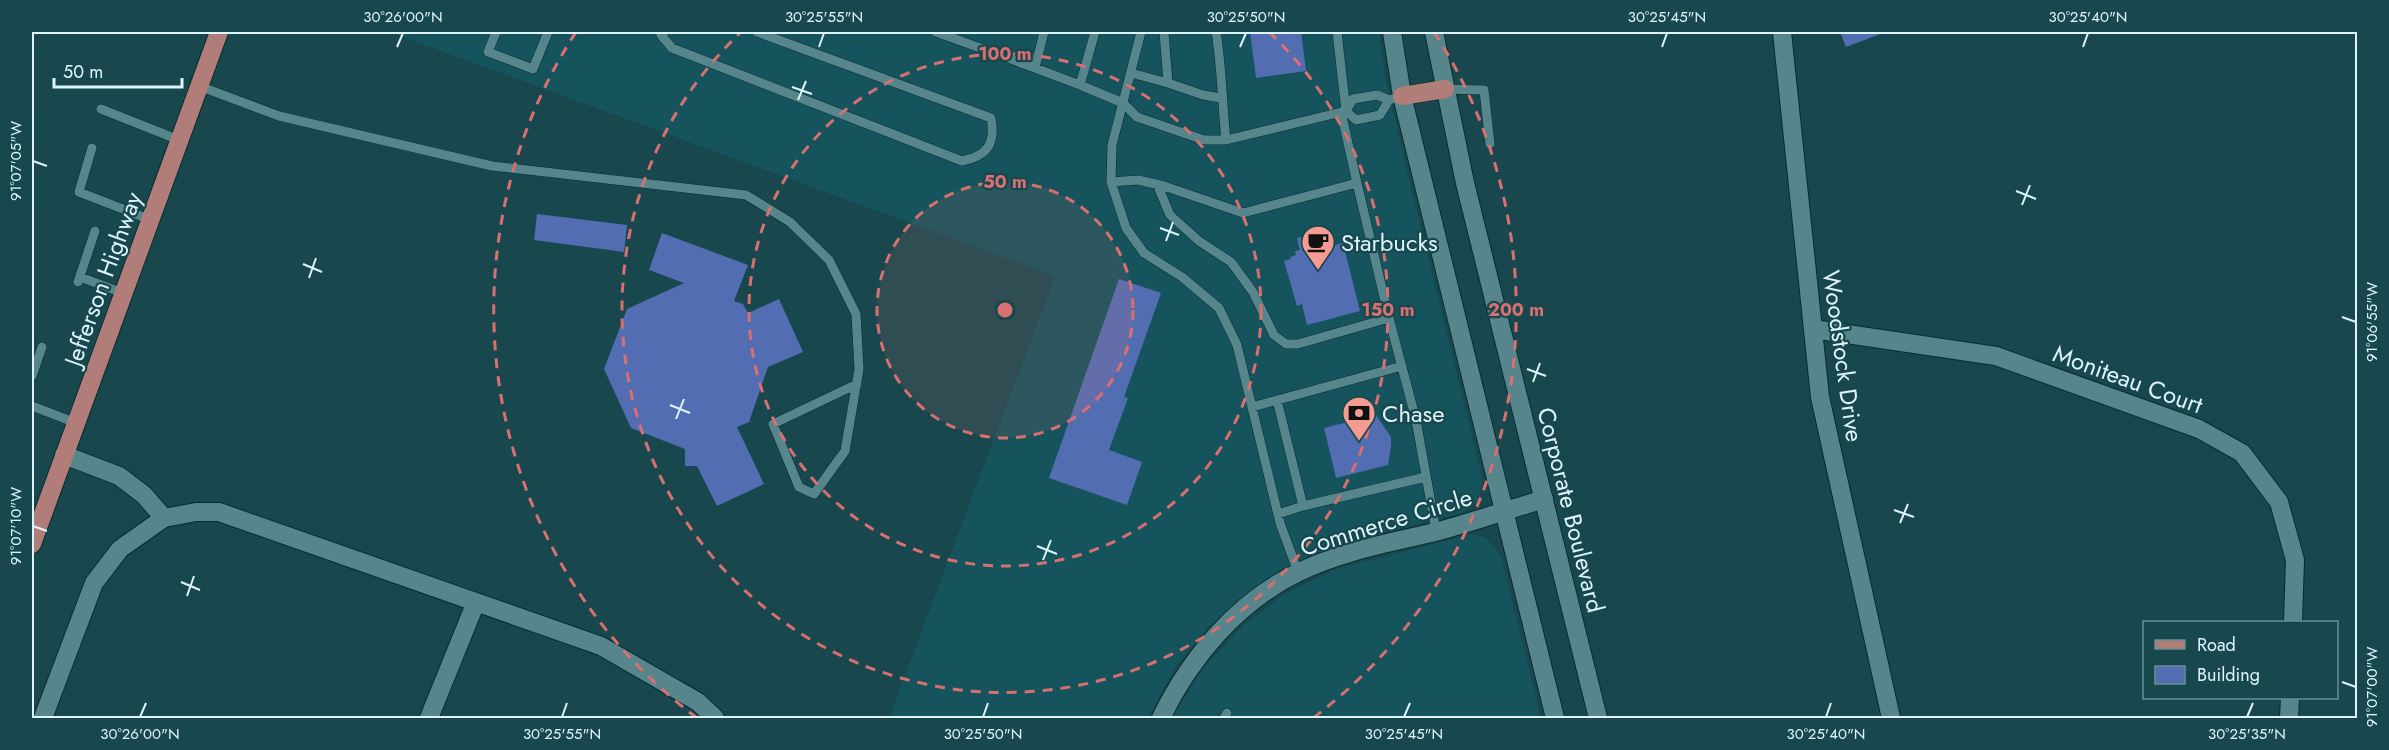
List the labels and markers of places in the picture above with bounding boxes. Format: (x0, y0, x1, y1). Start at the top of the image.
cafe icon: Starbucks (1300, 224, 1336, 271)
place label: Starbucks (1341, 225, 1438, 260)
centre of rings (995, 300, 1015, 320)
bank icon: Chase (1341, 395, 1377, 442)
place label: Chase (1382, 396, 1445, 431)

